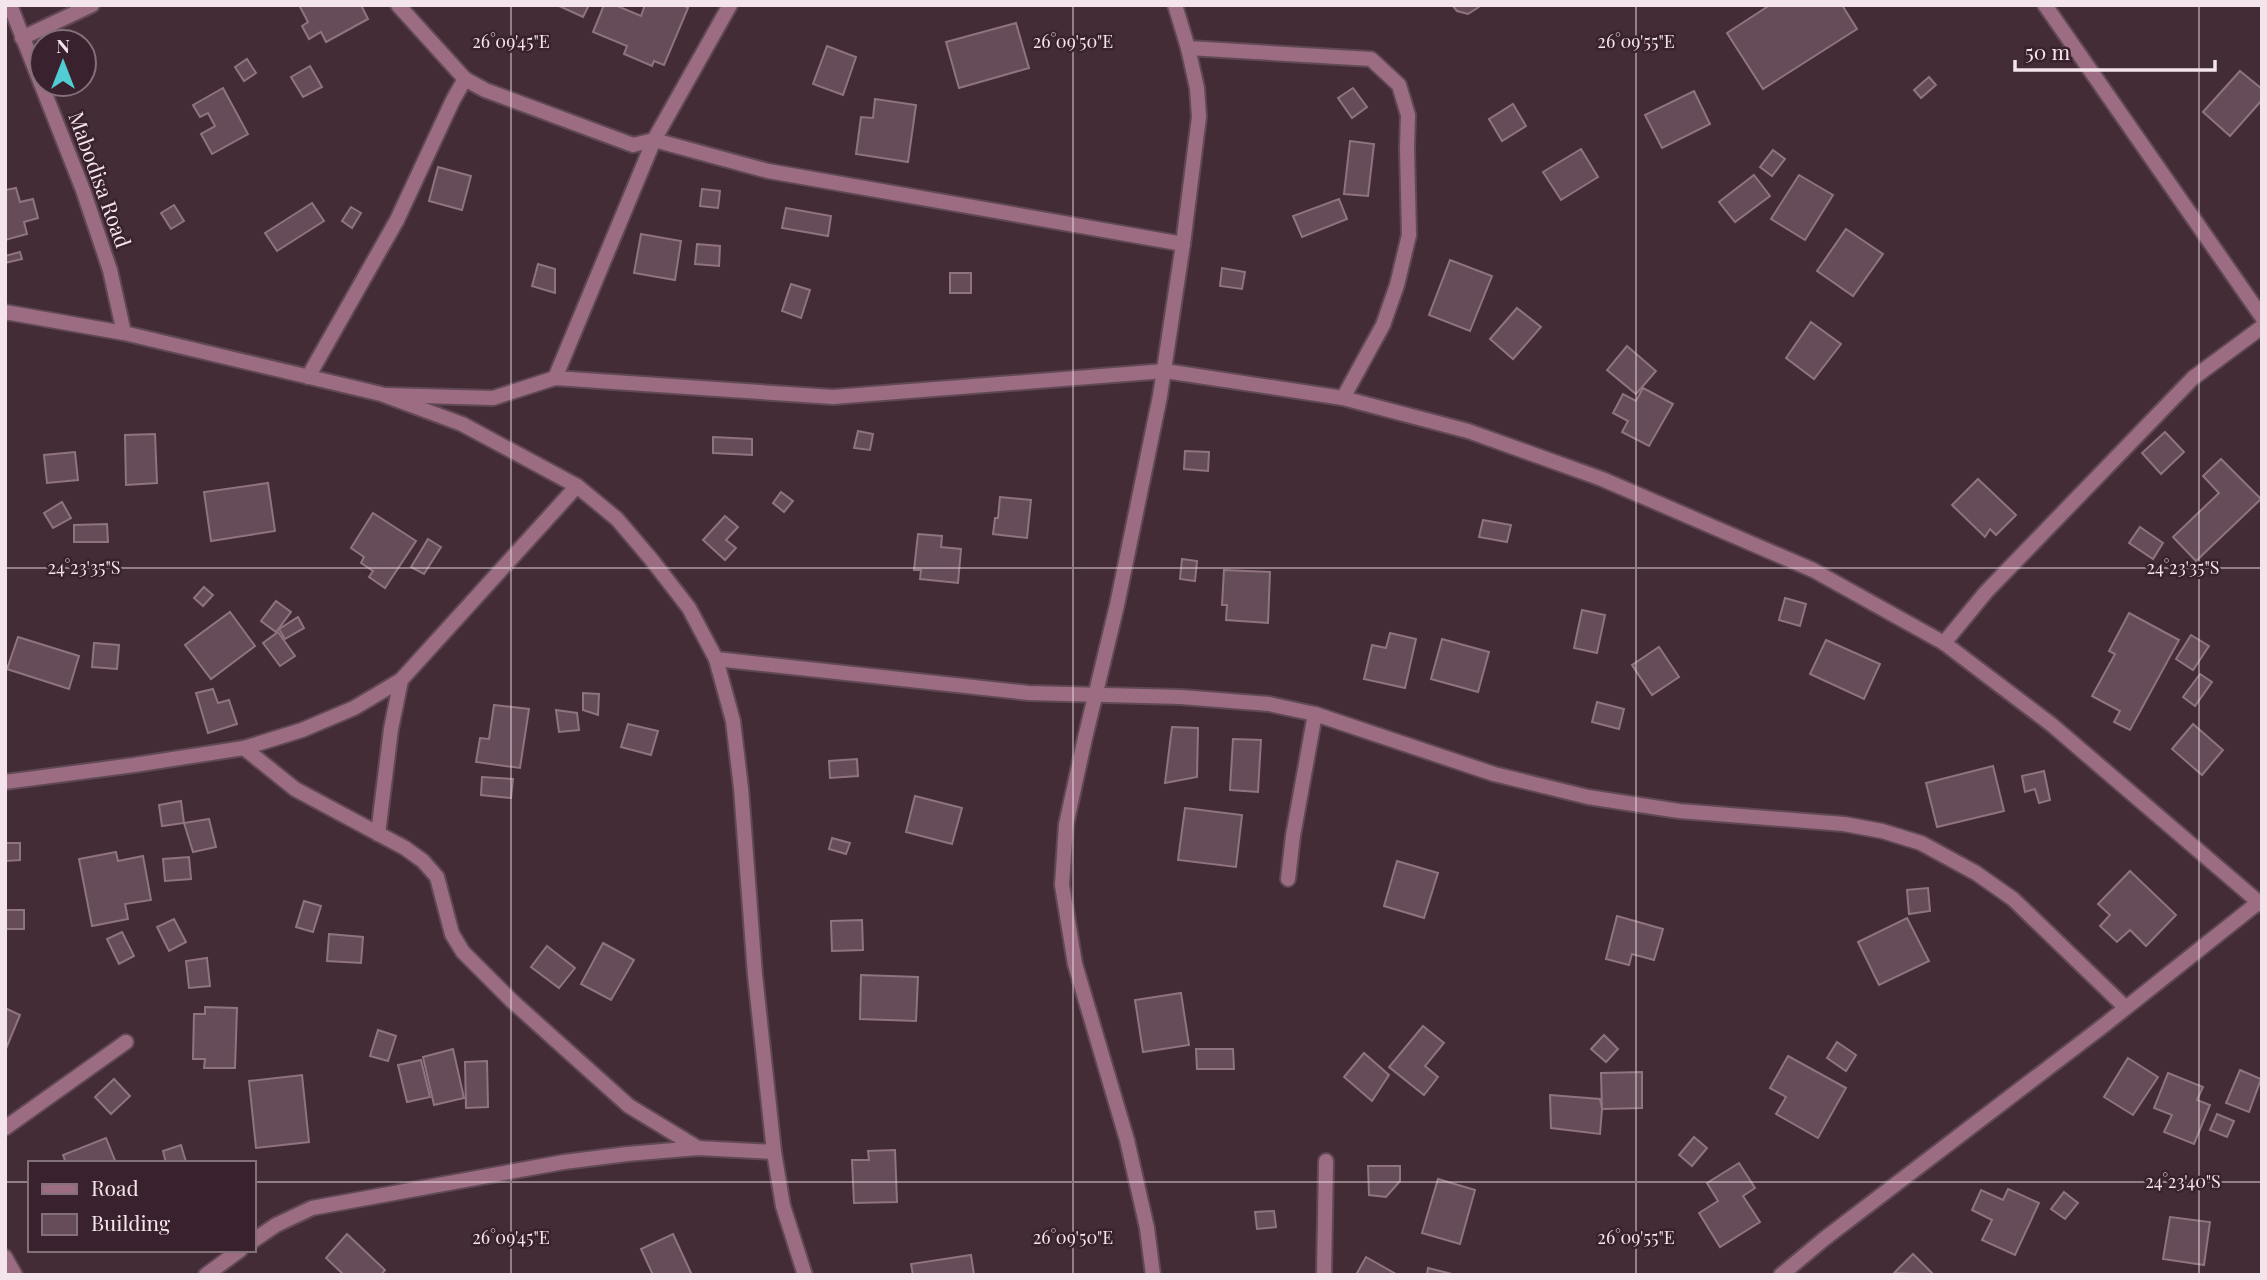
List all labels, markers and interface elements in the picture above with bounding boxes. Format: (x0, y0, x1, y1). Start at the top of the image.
north arrow (28, 28, 98, 98)
scale bar (2015, 28, 2214, 72)
text: 26°09'45"E (472, 29, 550, 53)
text: 26°09'50"E (1033, 29, 1113, 53)
text: 26°09'55"E (1597, 29, 1675, 53)
text: N (56, 32, 70, 58)
text: 50 m (2025, 37, 2071, 65)
street label: Mabodisa Road (63, 107, 138, 251)
text: 24°23'35"S (47, 555, 121, 579)
text: 24°23'35"S (2146, 555, 2220, 579)
legend (28, 1161, 256, 1252)
text: 24°23'40"S (2145, 1169, 2221, 1193)
text: Road (91, 1173, 139, 1201)
text: Building (91, 1208, 170, 1236)
text: 26°09'45"E (472, 1225, 550, 1249)
text: 26°09'50"E (1033, 1225, 1113, 1249)
text: 26°09'55"E (1597, 1225, 1675, 1249)

